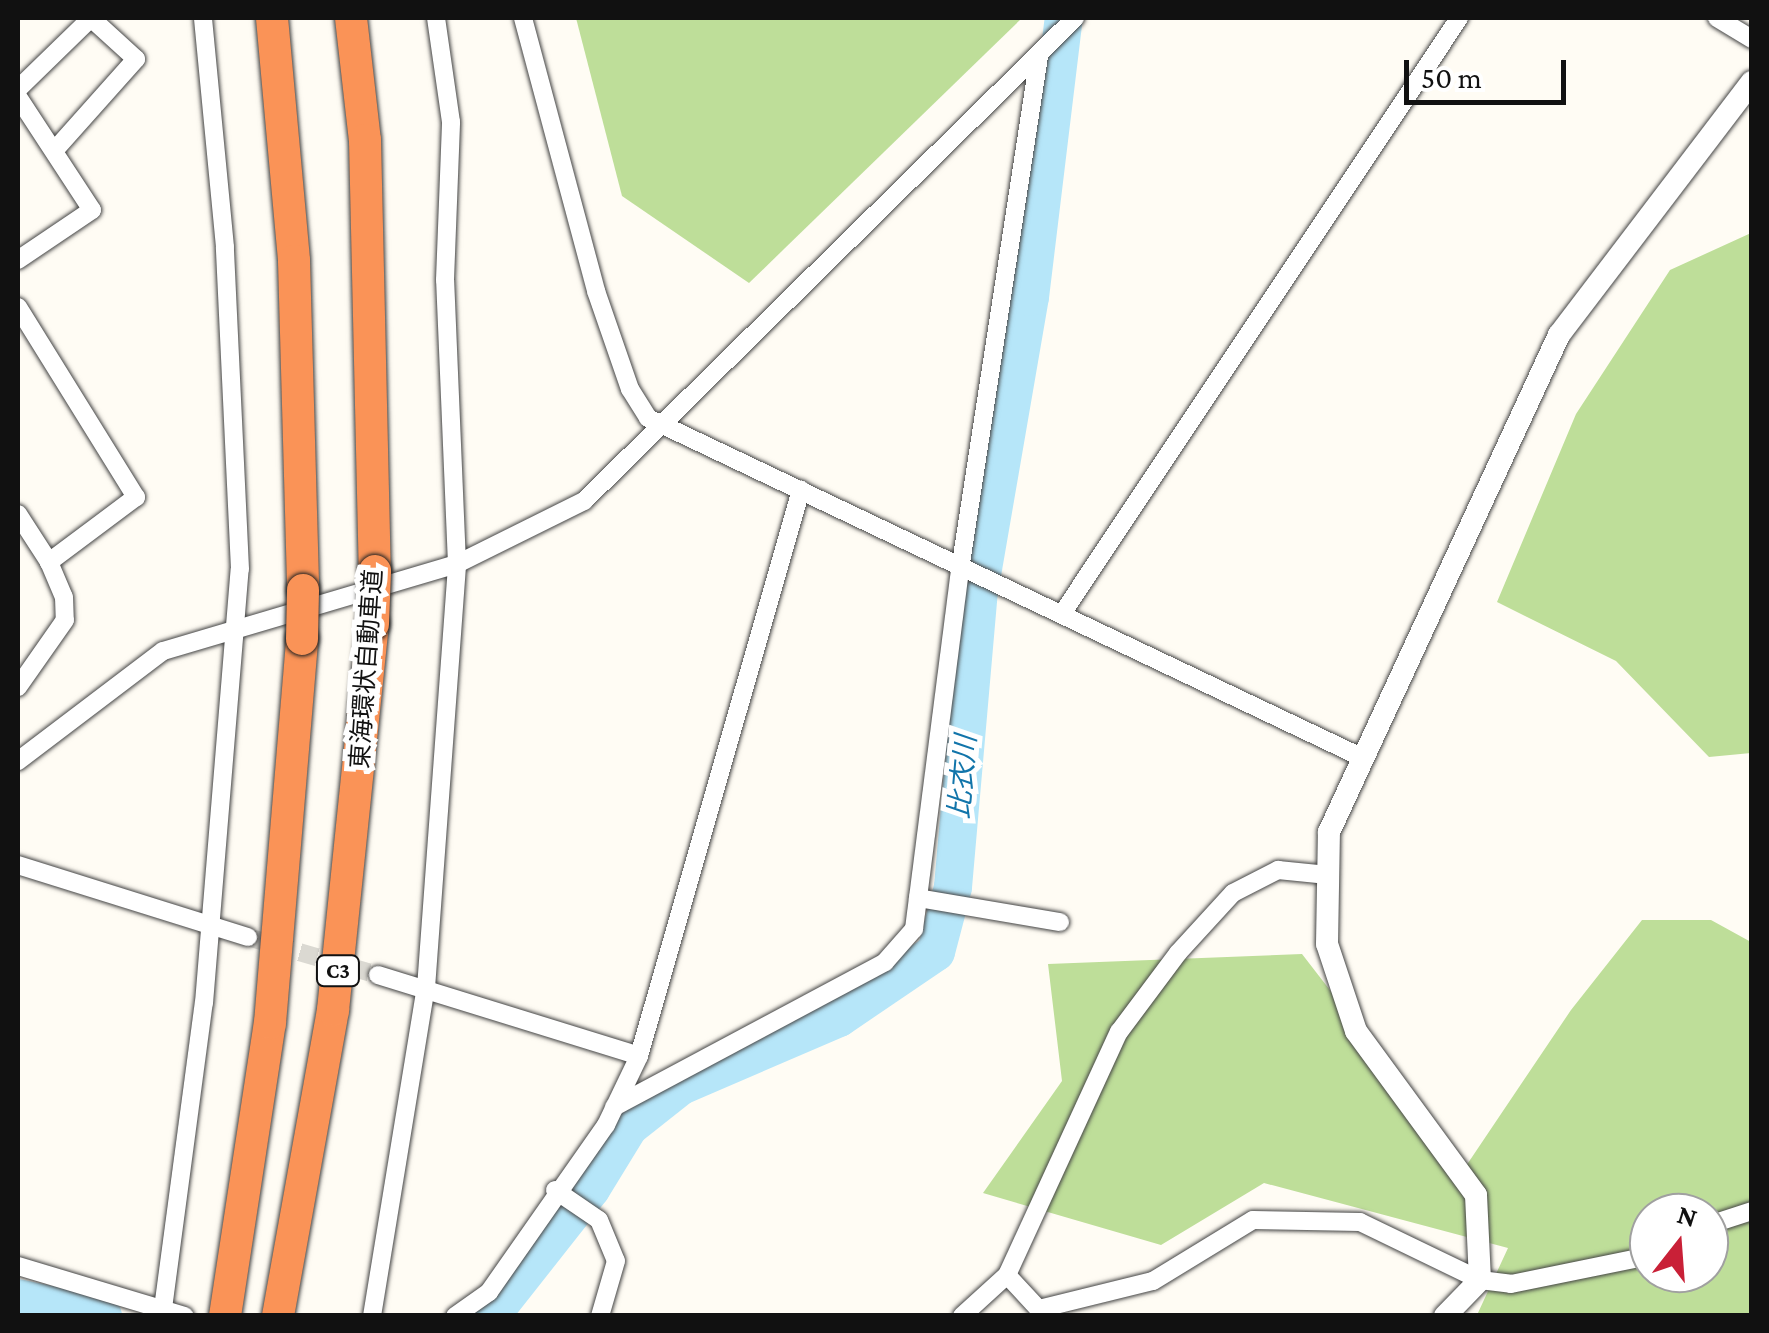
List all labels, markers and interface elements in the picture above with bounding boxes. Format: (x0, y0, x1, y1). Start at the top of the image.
scale bar (1409, 40, 1572, 102)
text: 50 m (1421, 61, 1482, 94)
street label: 東海環状自動車道 (345, 568, 389, 770)
water label: 比衣川 (943, 734, 983, 820)
road number: C3 (316, 954, 360, 988)
north arrow (1629, 1193, 1729, 1293)
text: N (1674, 1198, 1701, 1233)

